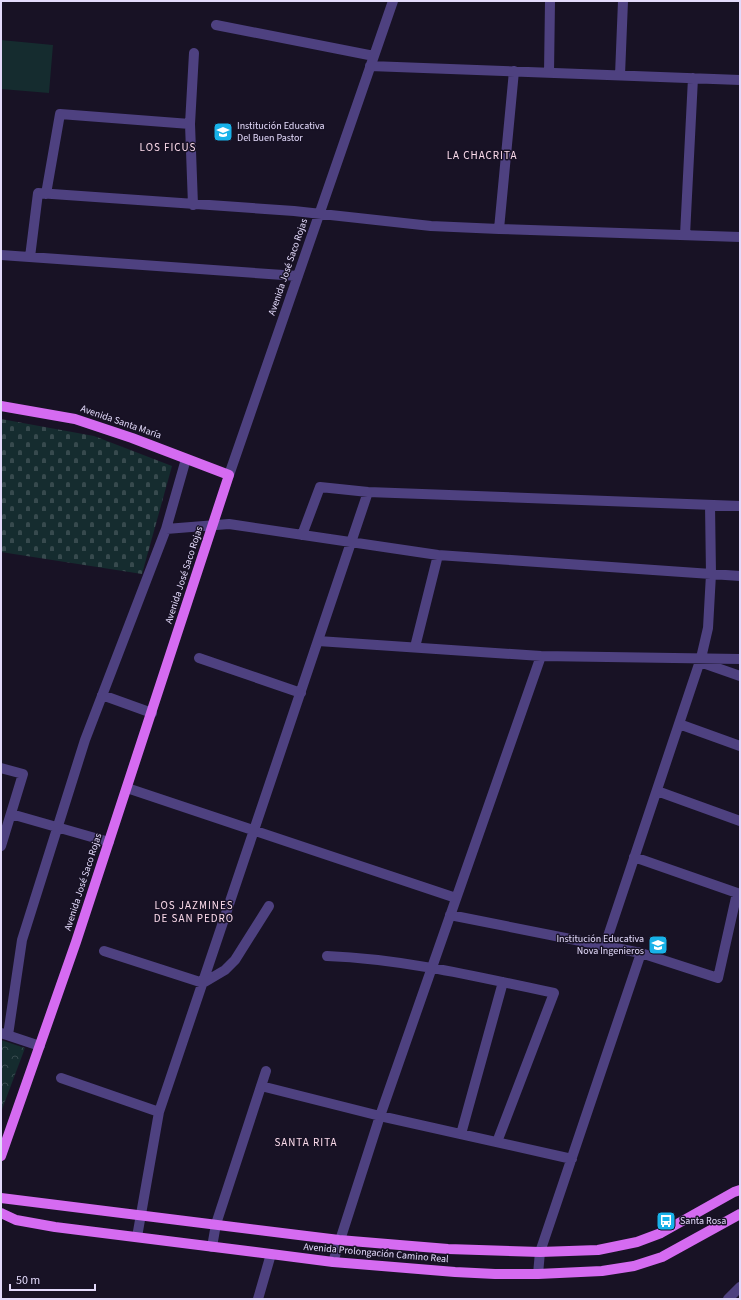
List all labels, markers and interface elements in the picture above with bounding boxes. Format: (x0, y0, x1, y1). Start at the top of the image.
place label: Institución Educativa Del Buen Pastor (237, 119, 325, 145)
school or university icon: Institución Educativa Del Buen Pastor (212, 121, 234, 143)
district label: LOS FICUS (140, 140, 196, 155)
district label: LA CHACRITA (447, 148, 517, 163)
street label: Avenida José Saco Rojas (265, 217, 311, 317)
street label: Avenida Santa María (79, 402, 163, 442)
street label: Avenida José Saco Rojas (162, 524, 206, 626)
street label: Avenida José Saco Rojas (61, 831, 105, 933)
district label: LOS JAZMINES DE SAN PEDRO (154, 898, 234, 926)
place label: Institución Educativa Nova Ingenieros (556, 932, 644, 958)
school or university icon: Institución Educativa Nova Ingenieros (647, 934, 669, 956)
district label: SANTA RITA (274, 1135, 338, 1150)
bus stop icon: Santa Rosa (655, 1210, 677, 1232)
place label: Santa Rosa (680, 1214, 726, 1228)
street label: Avenida Prolongación Camino Real (303, 1240, 450, 1266)
scale bar (10, 1266, 95, 1292)
text: 50 m (16, 1272, 40, 1289)

